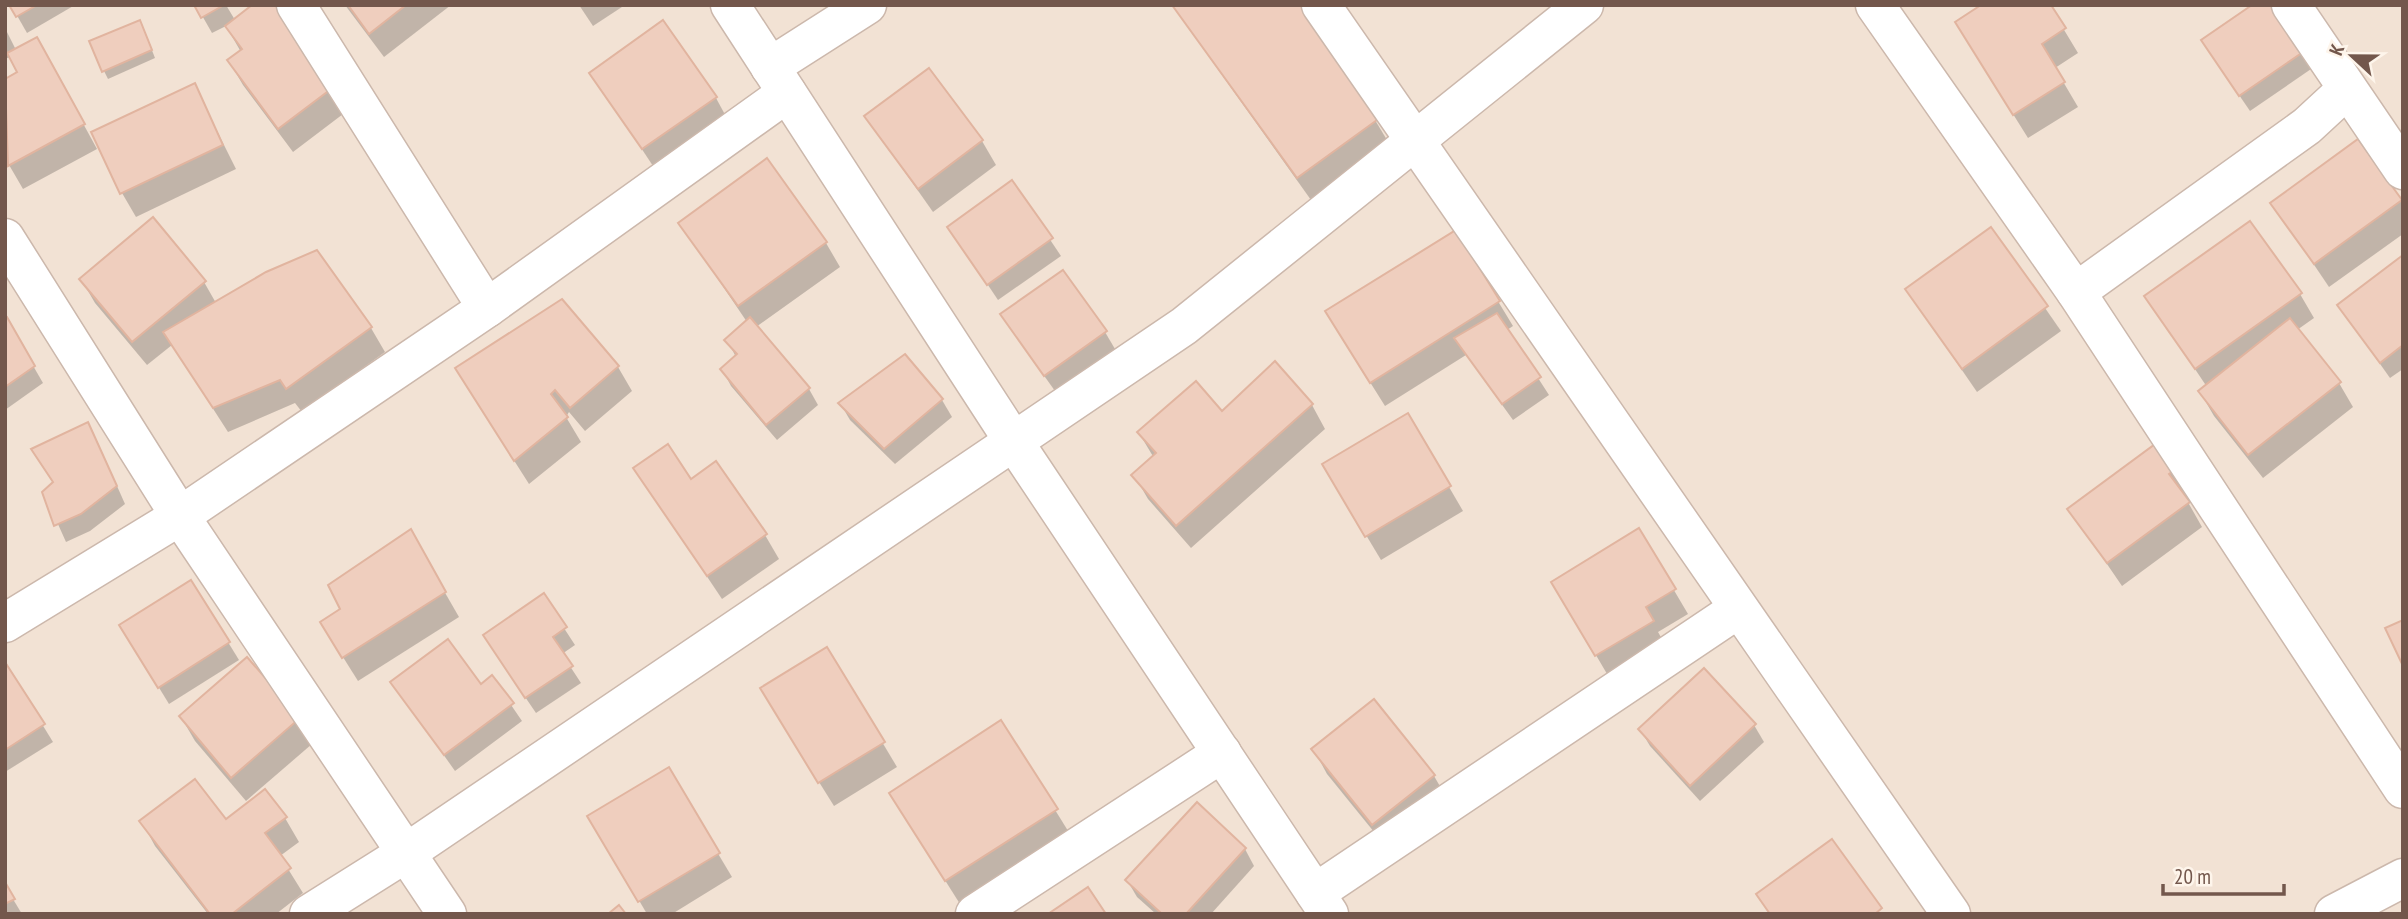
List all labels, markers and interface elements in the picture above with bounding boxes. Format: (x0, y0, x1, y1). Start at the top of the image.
north arrow (2317, 21, 2387, 91)
text: K (2323, 40, 2349, 59)
scale bar (2163, 852, 2284, 896)
text: 20 m (2174, 863, 2211, 890)

